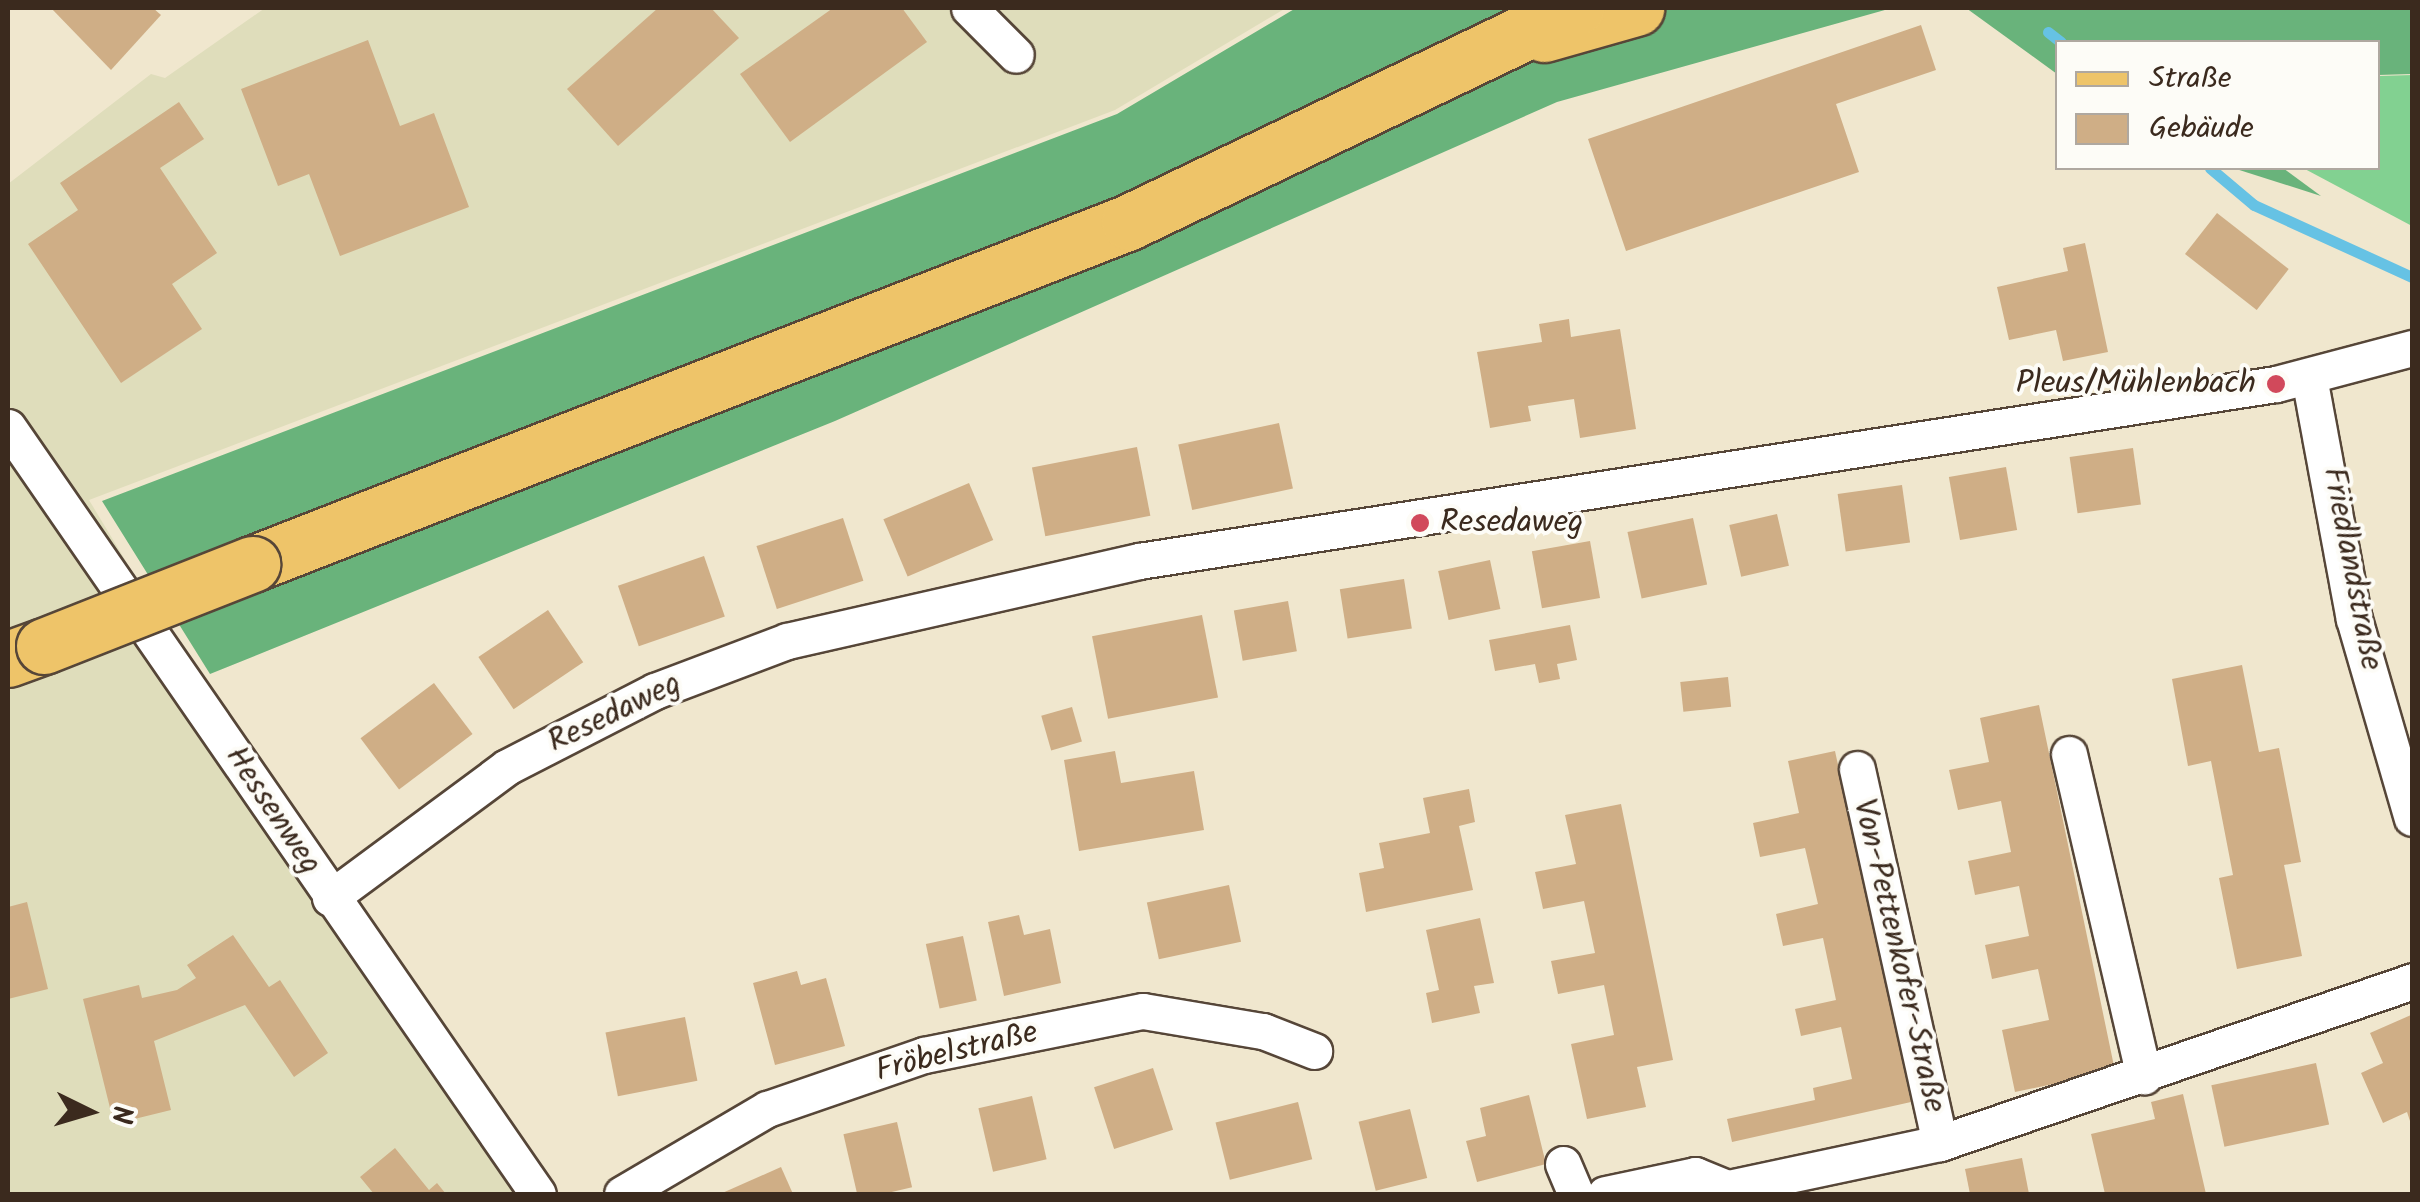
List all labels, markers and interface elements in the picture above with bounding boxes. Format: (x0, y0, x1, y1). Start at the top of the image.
legend (2055, 40, 2380, 170)
text: Straße (2149, 55, 2232, 103)
text: Gebäude (2149, 105, 2254, 153)
place label: Pleus/Mühlenbach (2016, 365, 2256, 403)
marker: Pleus/Mühlenbach (2265, 373, 2287, 395)
street label: Friedlandstraße (2313, 464, 2389, 674)
place label: Resedaweg (1440, 504, 1583, 542)
marker: Resedaweg (1409, 512, 1431, 534)
street label: Resedaweg (542, 665, 688, 763)
street label: Hessenweg (215, 740, 329, 882)
street label: Von-Pettenkofer-Straße (1843, 796, 1953, 1116)
street label: Fröbelstraße (872, 1014, 1042, 1092)
north arrow (40, 1062, 140, 1162)
text: N (97, 1104, 144, 1125)

